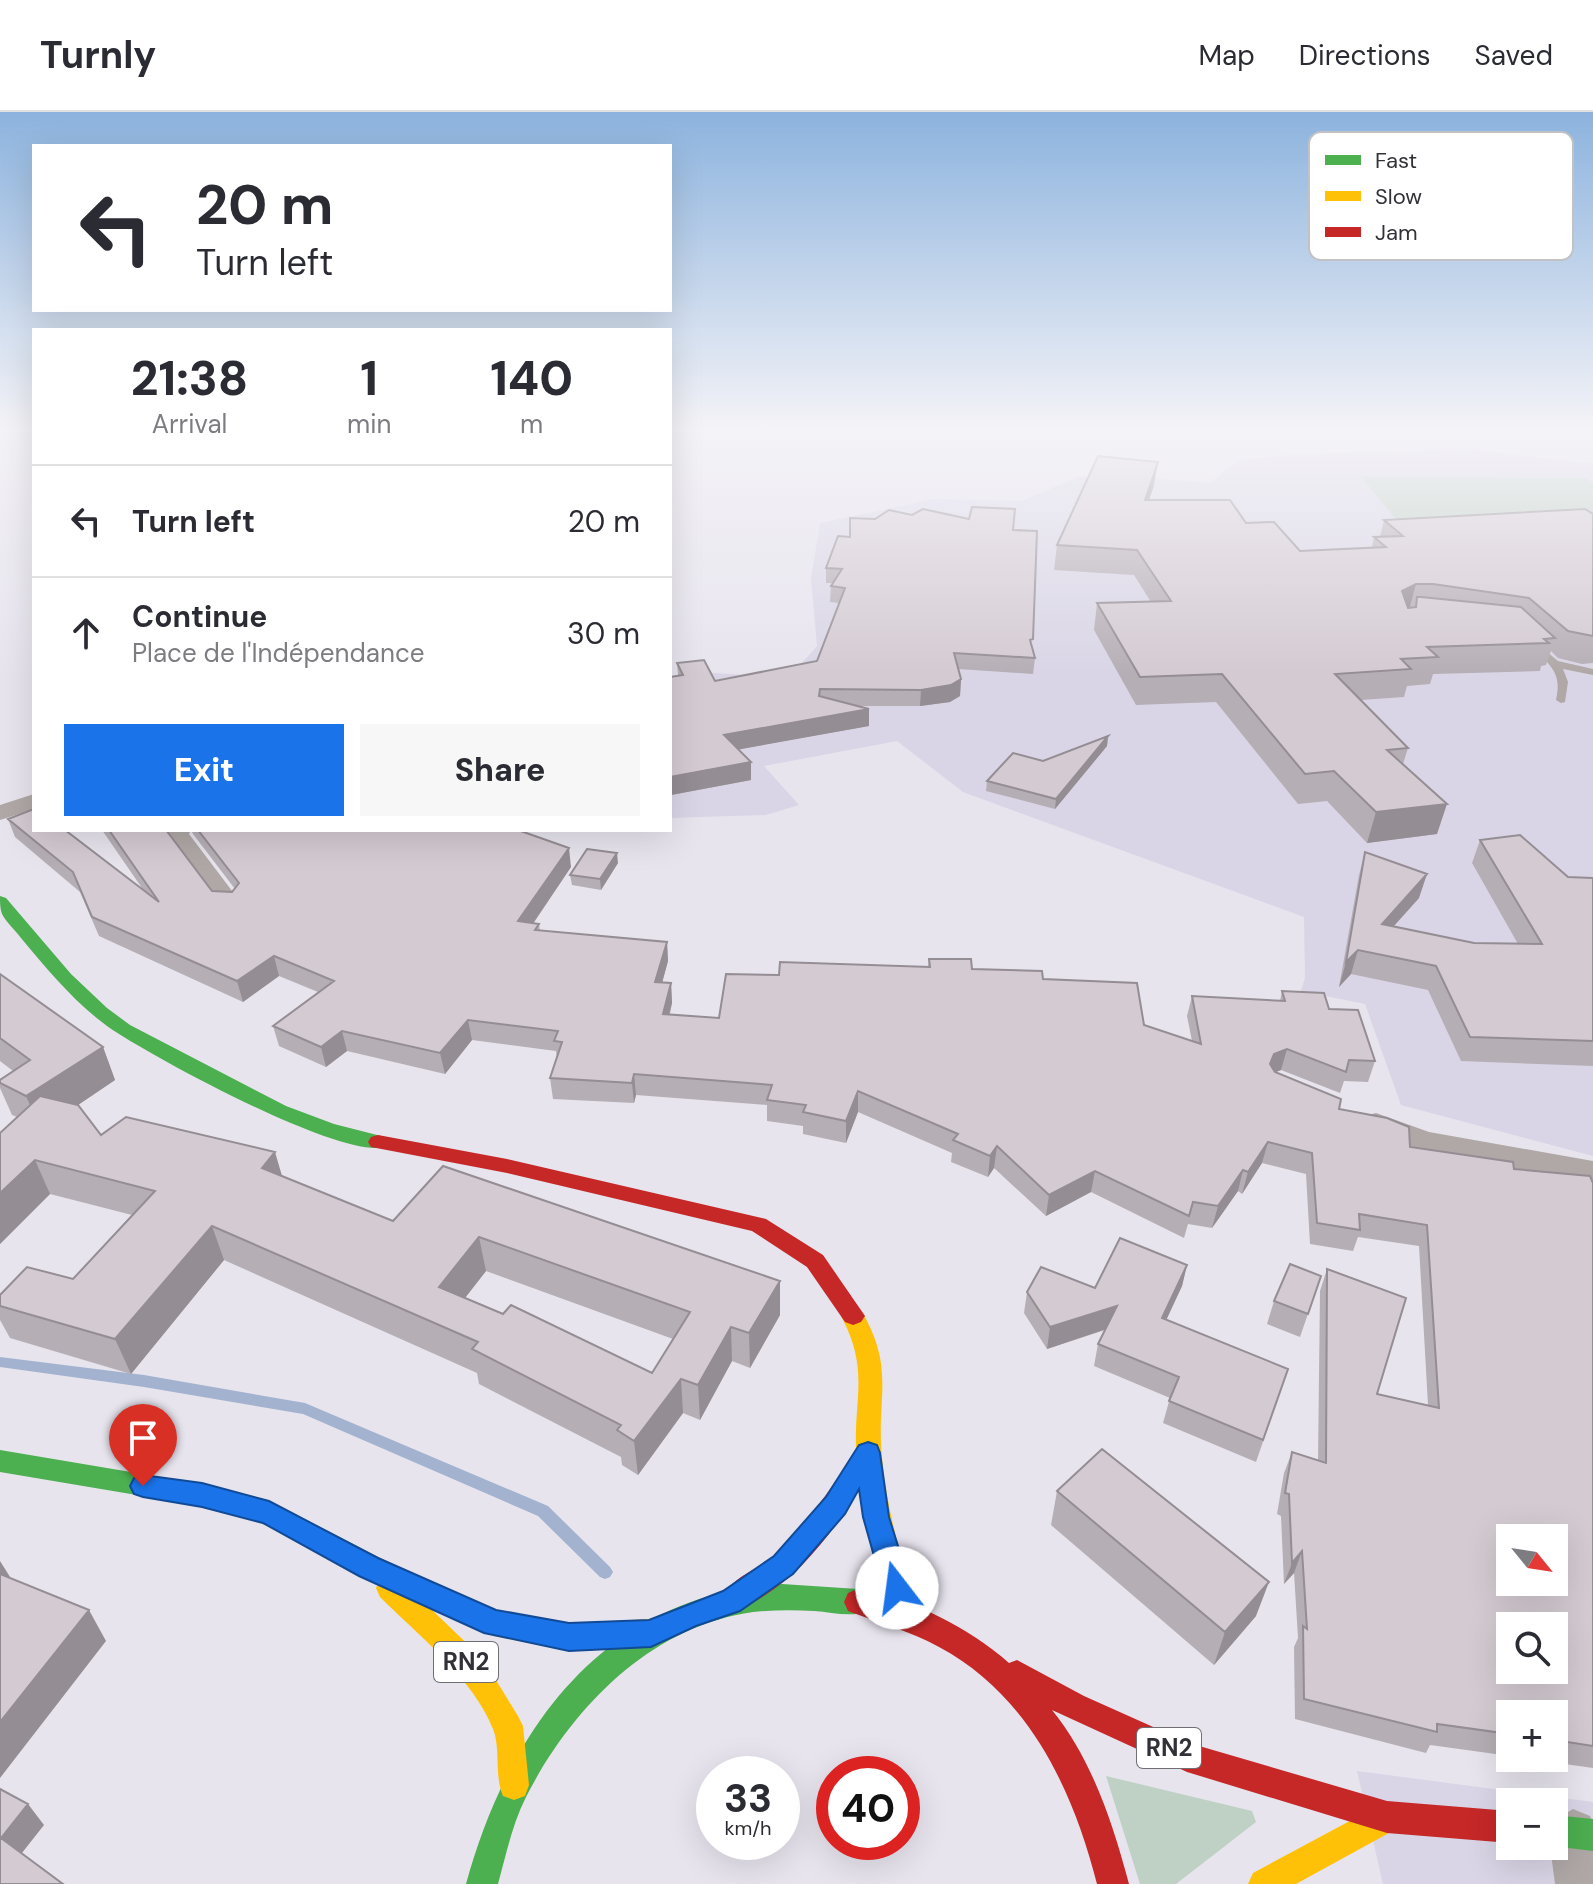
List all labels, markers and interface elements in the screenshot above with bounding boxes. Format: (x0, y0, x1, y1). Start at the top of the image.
text: Turnly (40, 30, 156, 80)
text: Map (1198, 37, 1255, 74)
text: Directions (1299, 37, 1431, 74)
text: Saved (1475, 37, 1553, 74)
legend (1309, 132, 1573, 260)
text: Fast (1375, 146, 1417, 175)
text: 20 m (196, 168, 333, 241)
icon: left (64, 176, 168, 280)
text: Slow (1375, 182, 1422, 211)
text: Jam (1375, 218, 1418, 247)
text: Turn left (196, 239, 333, 286)
text: 21:38 (131, 347, 248, 410)
text: 1 (360, 347, 378, 410)
text: 140 (490, 347, 573, 410)
text: Arrival (152, 407, 227, 441)
text: min (347, 407, 391, 441)
text: m (520, 407, 543, 441)
icon: left (64, 499, 108, 543)
text: Turn left (132, 502, 255, 541)
text: 20 m (568, 502, 640, 541)
text: Continue (132, 597, 267, 636)
icon: ahead (64, 611, 108, 655)
text: 30 m (567, 614, 640, 653)
text: Place de l'Indépendance (132, 636, 425, 670)
button: Exit (64, 724, 344, 816)
button: Share (360, 724, 640, 816)
pin (109, 1404, 177, 1486)
icon: arrive (121, 1416, 165, 1460)
north arrow (1496, 1524, 1568, 1596)
map controls (1496, 1524, 1568, 1860)
position arrow (855, 1546, 939, 1630)
button: search (1496, 1612, 1568, 1684)
road number: RN2 (434, 1642, 498, 1682)
button: + (1496, 1700, 1568, 1772)
road number: RN2 (1137, 1728, 1201, 1768)
speed limit sign: 40 (816, 1756, 920, 1860)
text: 33 (724, 1772, 772, 1824)
button: − (1496, 1788, 1568, 1860)
text: km/h (724, 1815, 772, 1841)

